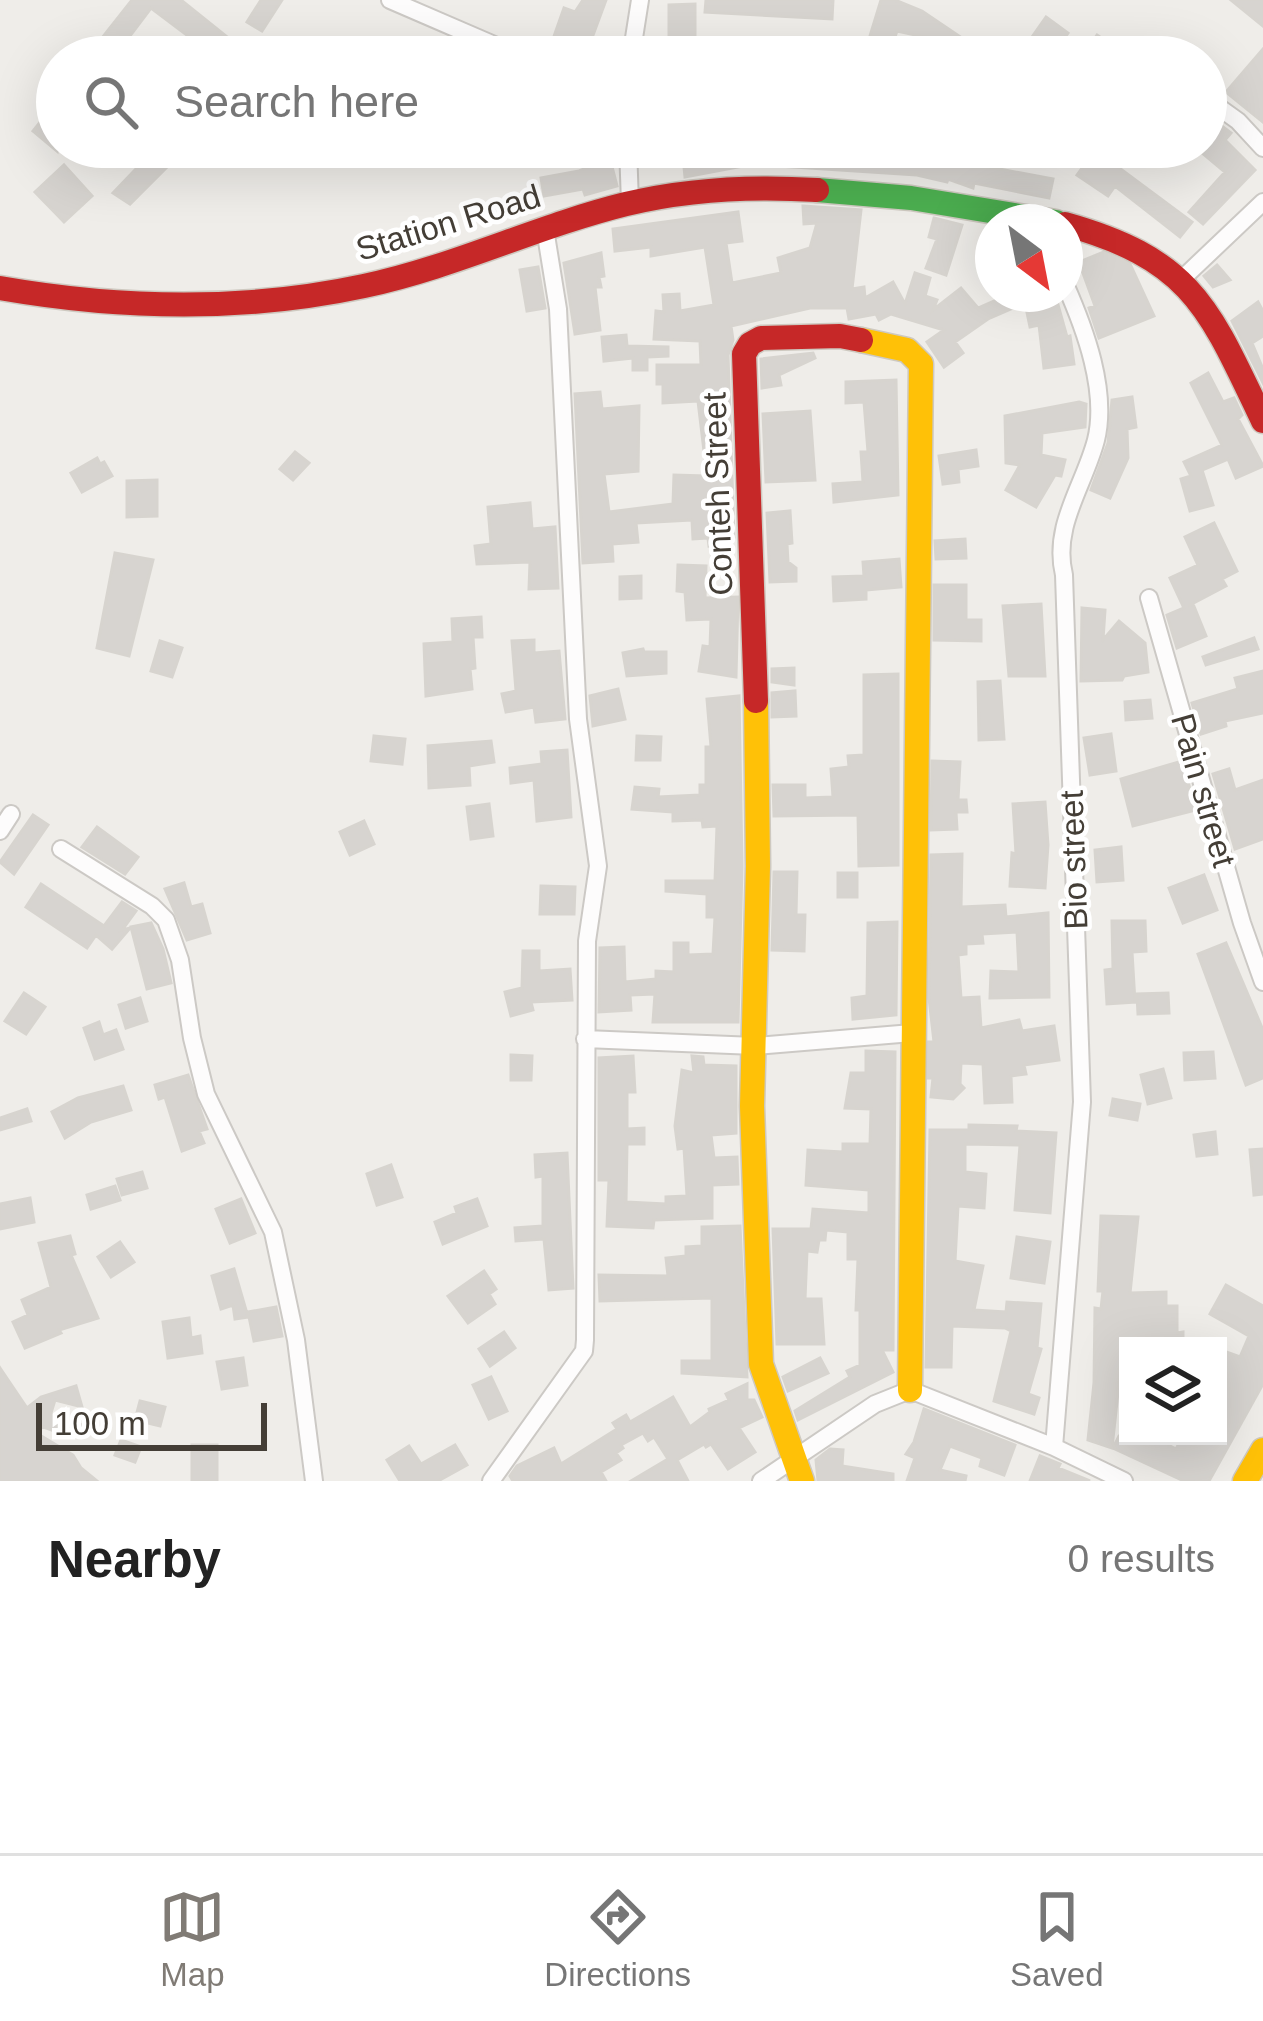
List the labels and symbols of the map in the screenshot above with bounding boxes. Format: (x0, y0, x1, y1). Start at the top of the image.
street label: Station Road (351, 177, 545, 268)
north arrow (975, 204, 1083, 312)
street label: Conteh Street (695, 392, 740, 596)
street label: Pain street (1164, 709, 1243, 871)
street label: Bio street (1053, 790, 1094, 930)
scale bar (36, 1397, 267, 1450)

